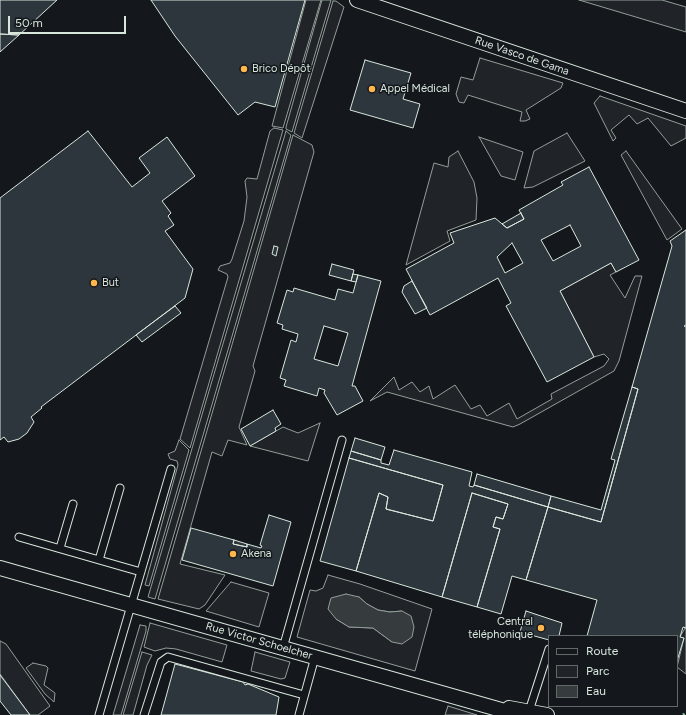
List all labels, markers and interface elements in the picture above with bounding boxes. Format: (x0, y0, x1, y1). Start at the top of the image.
scale bar (10, 8, 128, 34)
text: 50 m (15, 16, 43, 30)
street label: Rue Vasco de Gama (473, 34, 571, 78)
place label: Brico Dépôt (252, 62, 311, 76)
marker: Brico Dépôt (239, 64, 249, 74)
place label: Appel Médical (380, 82, 450, 96)
marker: Appel Médical (367, 84, 377, 94)
place label: But (102, 276, 119, 290)
marker: But (89, 278, 99, 288)
place label: Akena (241, 547, 271, 561)
marker: Akena (228, 549, 238, 559)
place label: Central téléphonique (468, 615, 533, 641)
street label: Rue Victor Schoelcher (204, 619, 314, 663)
marker: Central téléphonique (536, 623, 546, 633)
legend (548, 635, 678, 707)
text: Route (586, 644, 618, 658)
text: Parc (586, 664, 610, 678)
text: Eau (586, 684, 606, 698)

